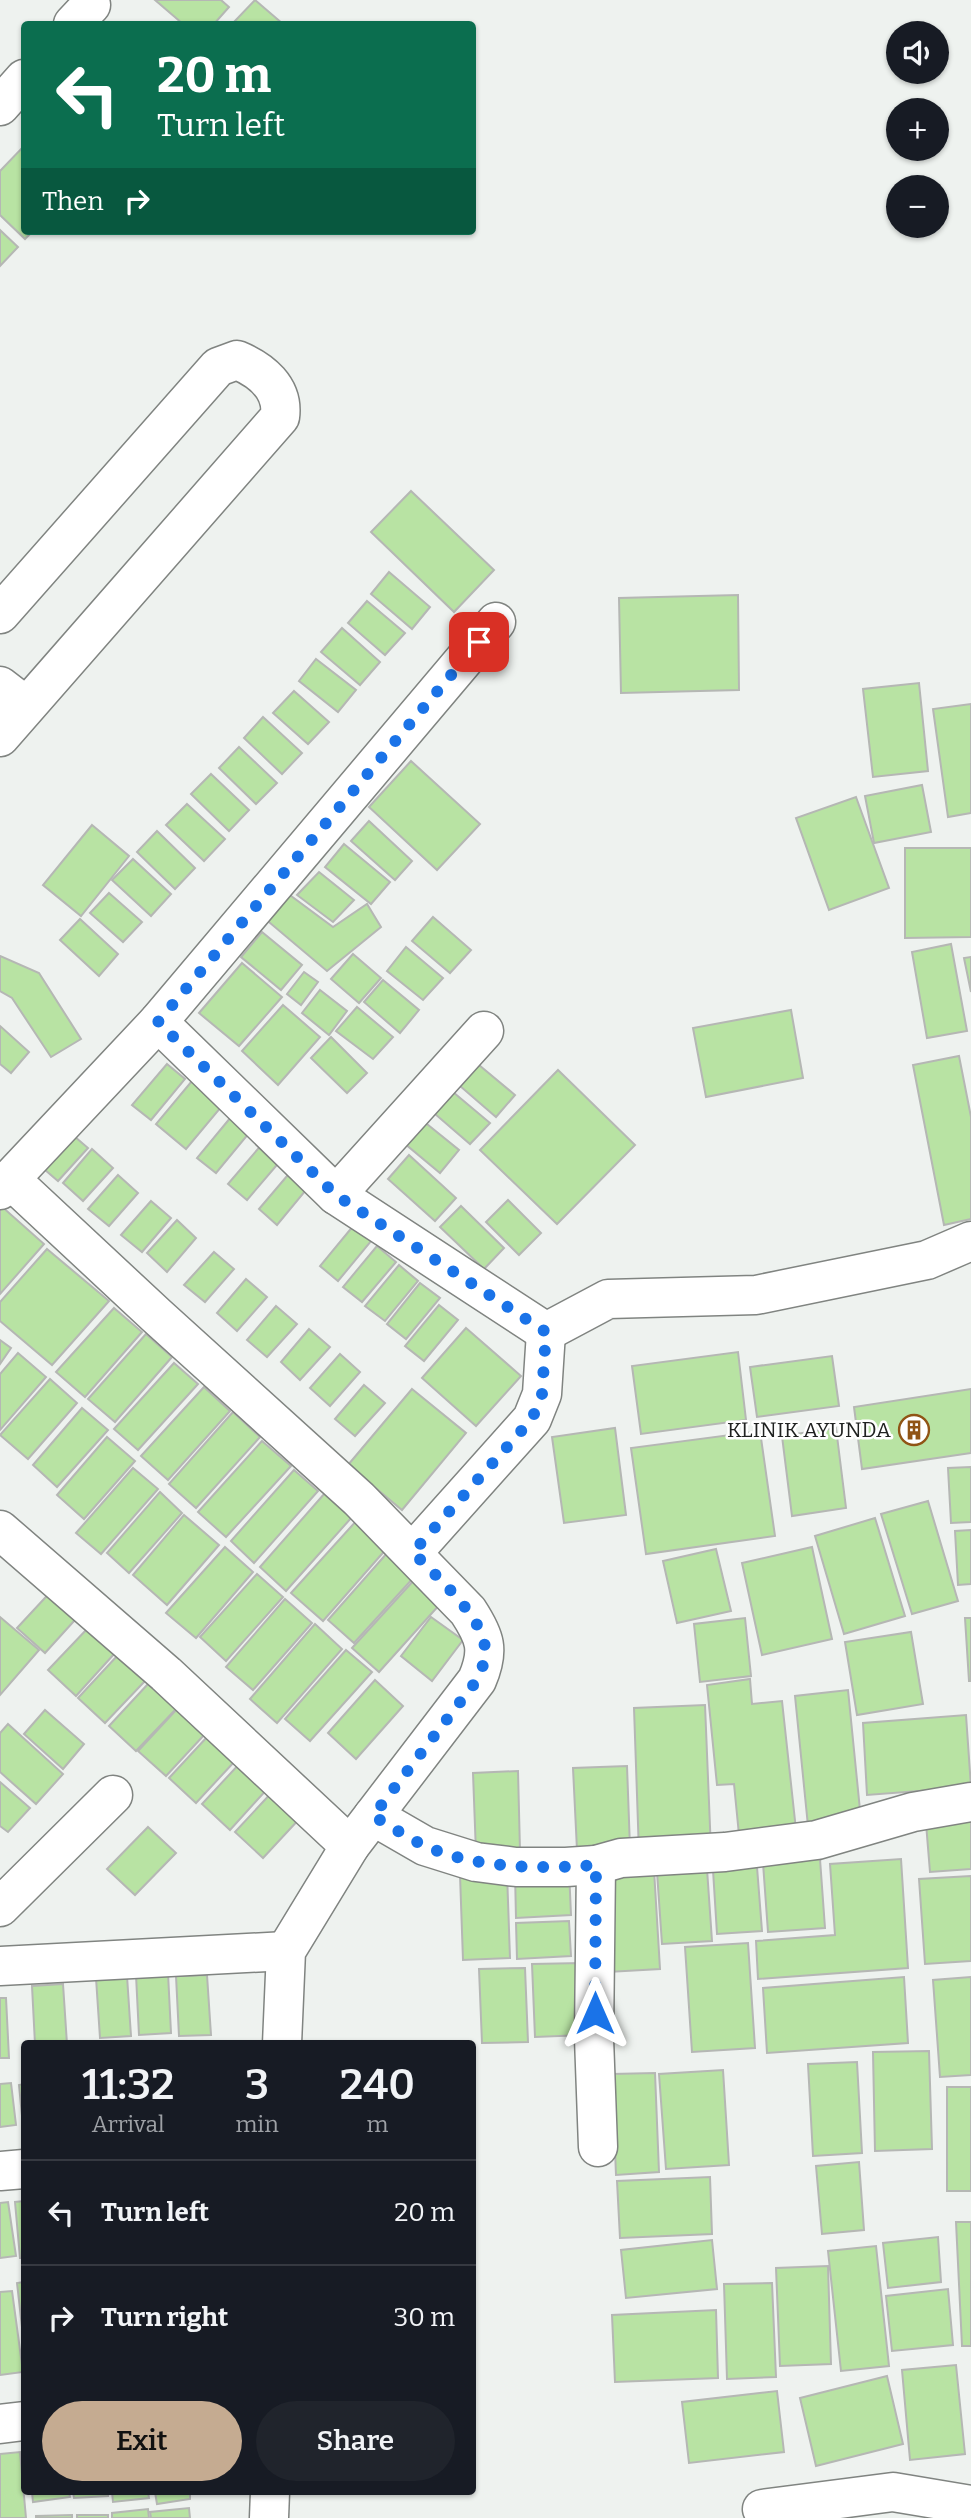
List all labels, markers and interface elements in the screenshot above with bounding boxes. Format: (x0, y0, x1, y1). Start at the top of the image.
map controls (886, 21, 949, 238)
button: sound (886, 21, 949, 84)
text: 20 m (157, 46, 271, 105)
icon: left (42, 49, 133, 140)
button: + (886, 98, 949, 161)
text: Turn left (157, 106, 285, 144)
button: − (886, 175, 949, 238)
icon: right (118, 182, 156, 220)
text: Then (42, 186, 104, 217)
pin (449, 612, 509, 672)
icon: arrive (460, 623, 498, 661)
building icon: KLINIK AYUNDA (897, 1413, 931, 1447)
place label: KLINIK AYUNDA (727, 1417, 891, 1443)
position arrow (558, 1976, 632, 2050)
text: 11:32 (82, 2060, 174, 2110)
text: 3 (245, 2060, 269, 2110)
text: 240 (340, 2060, 415, 2110)
text: Arrival (92, 2110, 165, 2138)
text: min (235, 2110, 279, 2138)
text: m (366, 2110, 388, 2138)
icon: left (42, 2194, 80, 2232)
text: Turn left (101, 2197, 209, 2228)
text: 20 m (394, 2197, 455, 2228)
icon: right (42, 2299, 80, 2337)
text: Turn right (101, 2302, 228, 2333)
text: 30 m (394, 2302, 455, 2333)
button: Exit (42, 2401, 242, 2481)
button: Share (256, 2401, 455, 2481)

